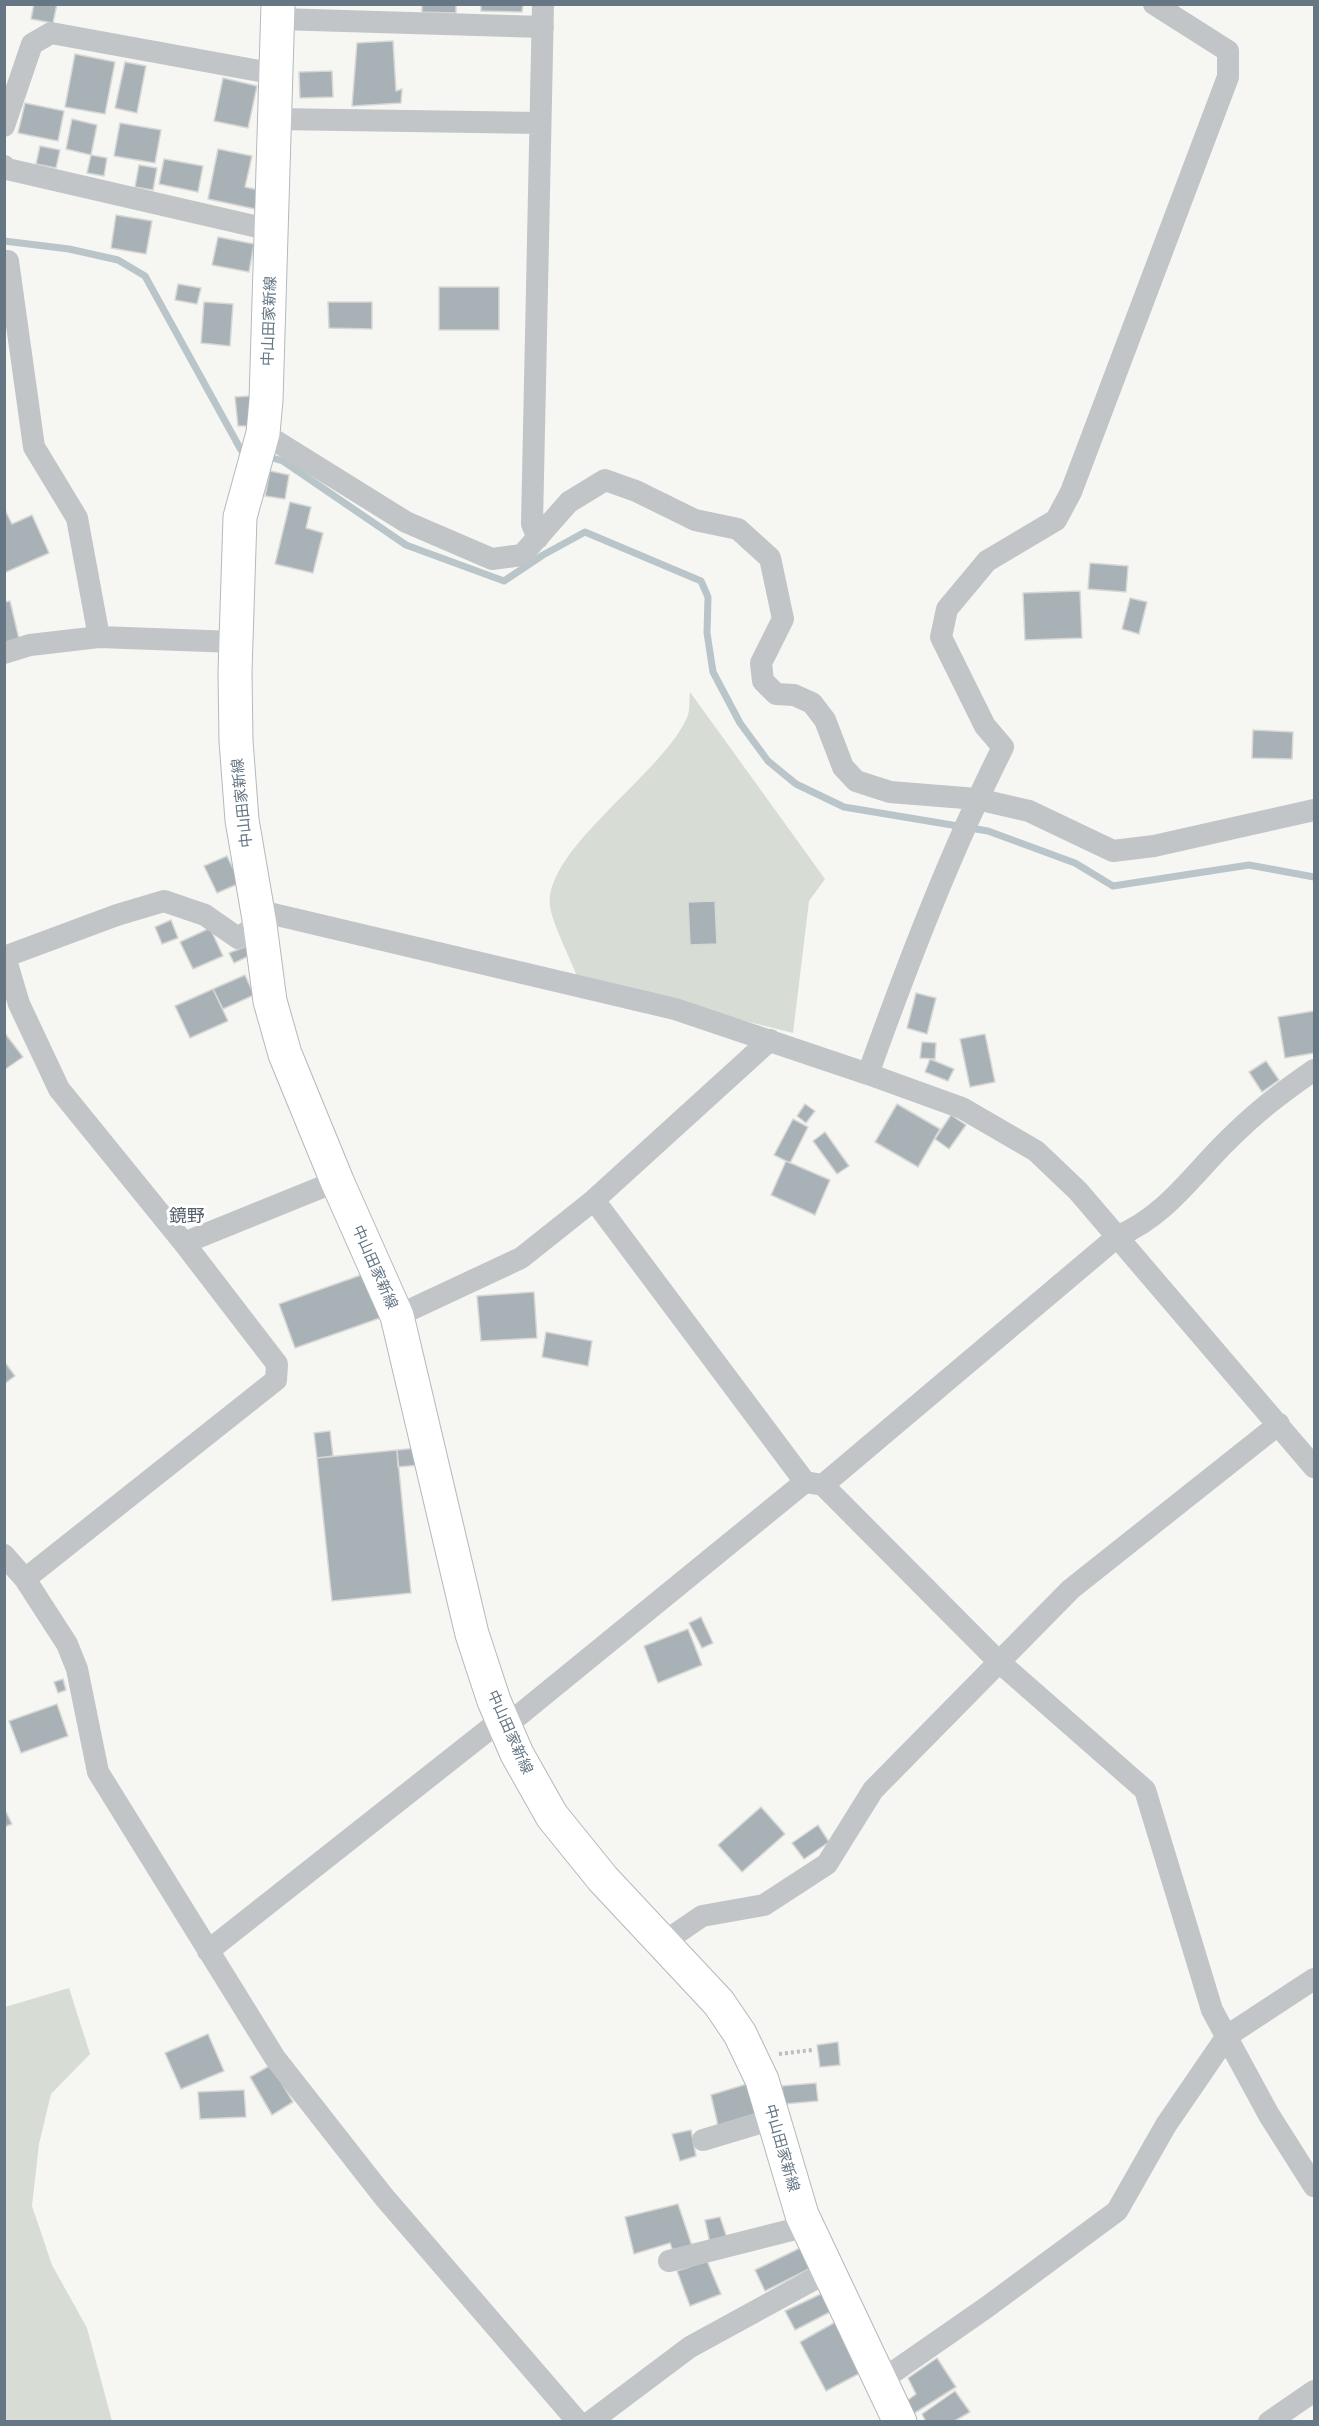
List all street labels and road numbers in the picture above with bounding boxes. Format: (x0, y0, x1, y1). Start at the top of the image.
street label: 中山田家新線 (258, 276, 280, 366)
street label: 中山田家新線 (228, 757, 256, 849)
street label: 中山田家新線 (348, 1222, 402, 1312)
street label: 中山田家新線 (483, 1687, 537, 1777)
street label: 中山田家新線 (761, 2102, 803, 2194)

